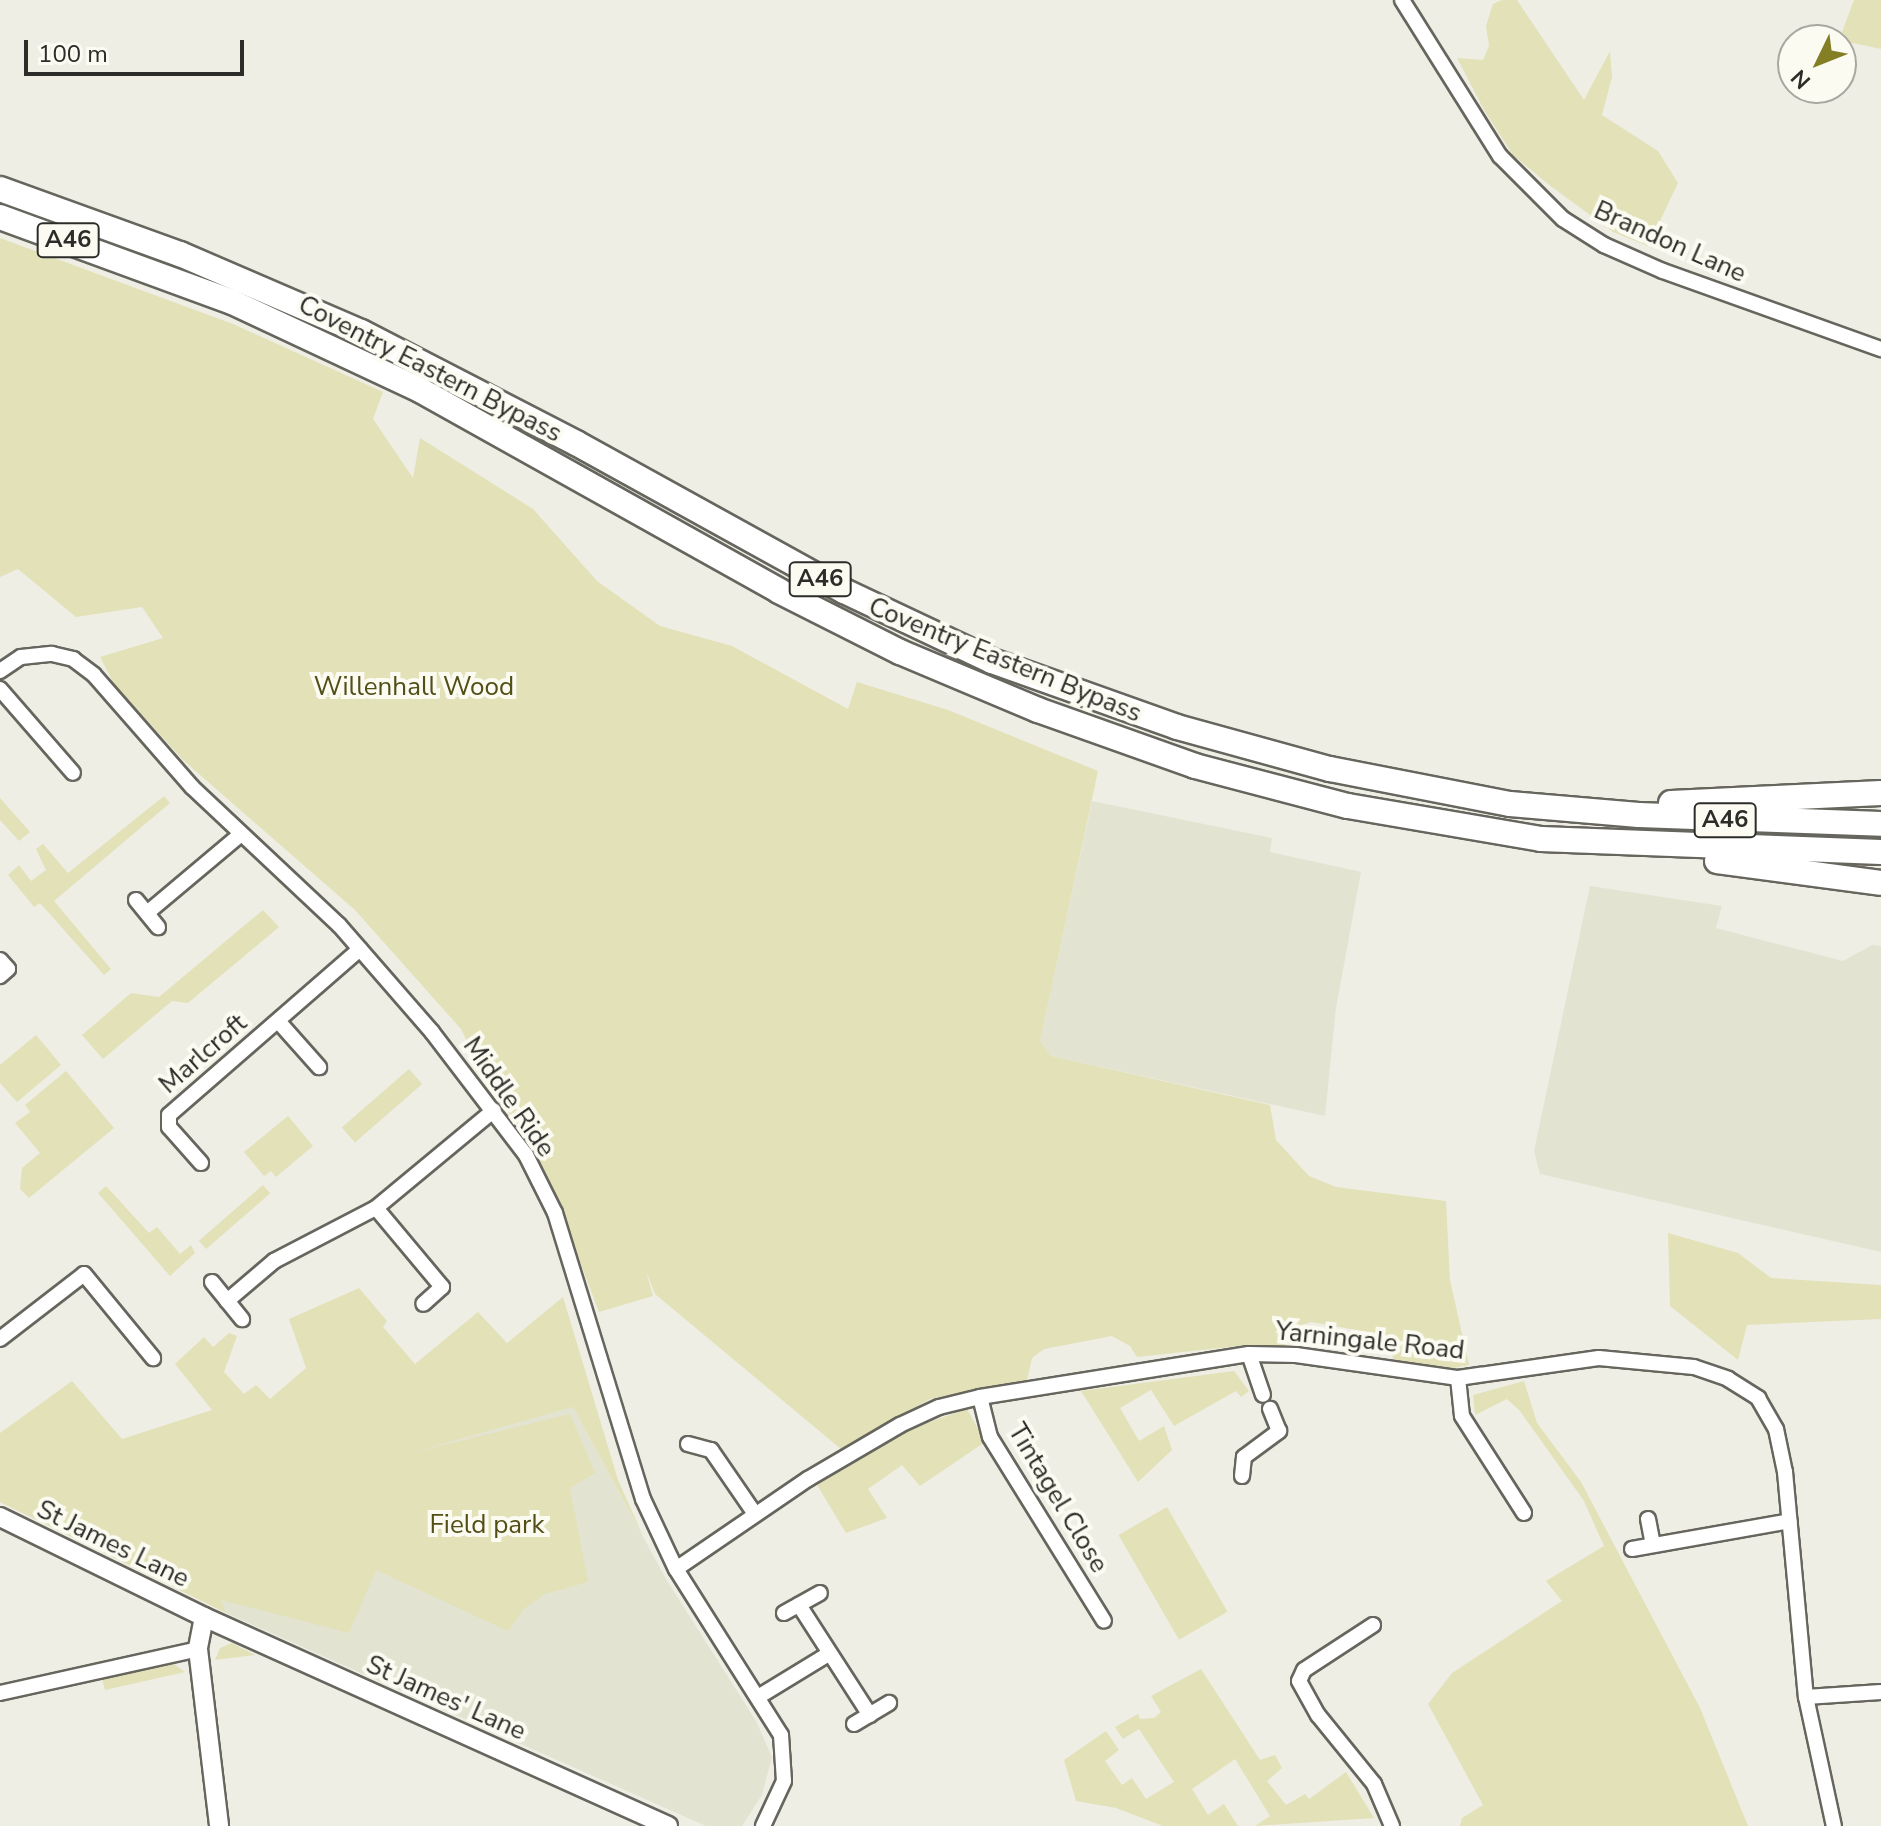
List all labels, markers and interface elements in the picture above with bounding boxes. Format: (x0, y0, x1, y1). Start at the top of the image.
scale bar (28, 24, 248, 74)
north arrow (1777, 24, 1857, 104)
text: 100 m (38, 38, 108, 70)
text: N (1784, 63, 1817, 95)
street label: Brandon Lane (1589, 195, 1751, 289)
road number: A46 (36, 220, 100, 260)
street label: Coventry Eastern Bypass (293, 289, 567, 449)
road number: A46 (788, 559, 852, 599)
street label: Coventry Eastern Bypass (864, 591, 1146, 729)
park label: Willenhall Wood (314, 671, 514, 703)
road number: A46 (1693, 800, 1757, 840)
street label: Marlcroft (153, 1008, 253, 1100)
street label: Middle Ride (456, 1031, 562, 1163)
street label: Yarningale Road (1274, 1316, 1466, 1366)
street label: Tintagel Close (1001, 1418, 1115, 1578)
street label: St James Lane (32, 1494, 194, 1594)
park label: Field park (430, 1509, 544, 1541)
street label: St James' Lane (361, 1649, 531, 1747)

